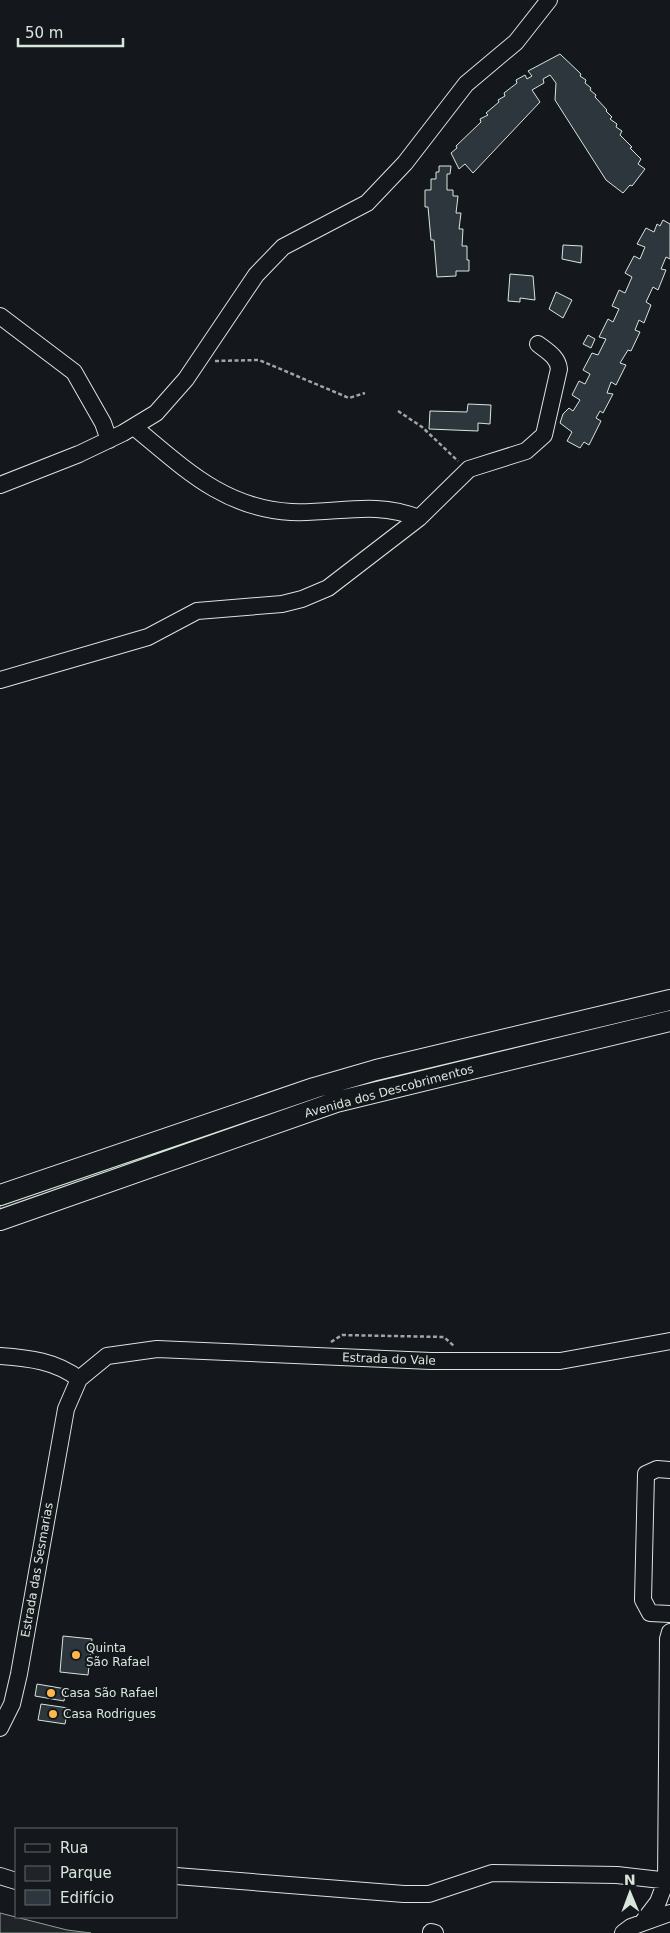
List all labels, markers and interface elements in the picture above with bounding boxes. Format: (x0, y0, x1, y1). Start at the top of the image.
scale bar (18, 15, 122, 47)
text: 50 m (25, 24, 63, 42)
street label: Avenida dos Descobrimentos (303, 1062, 475, 1120)
street label: Estrada do Vale (342, 1350, 436, 1368)
street label: Estrada das Sesmarias (18, 1501, 56, 1639)
place label: Quinta São Rafael (86, 1641, 150, 1669)
marker: Quinta São Rafael (70, 1649, 82, 1661)
place label: Casa São Rafael (61, 1686, 158, 1700)
marker: Casa São Rafael (45, 1687, 57, 1699)
place label: Casa Rodrigues (63, 1707, 156, 1721)
marker: Casa Rodrigues (47, 1708, 59, 1720)
legend (15, 1828, 178, 1918)
text: Rua (60, 1839, 88, 1857)
text: Parque (60, 1864, 112, 1882)
north arrow (605, 1868, 655, 1918)
text: N (624, 1872, 636, 1888)
text: Edifício (60, 1889, 114, 1907)

